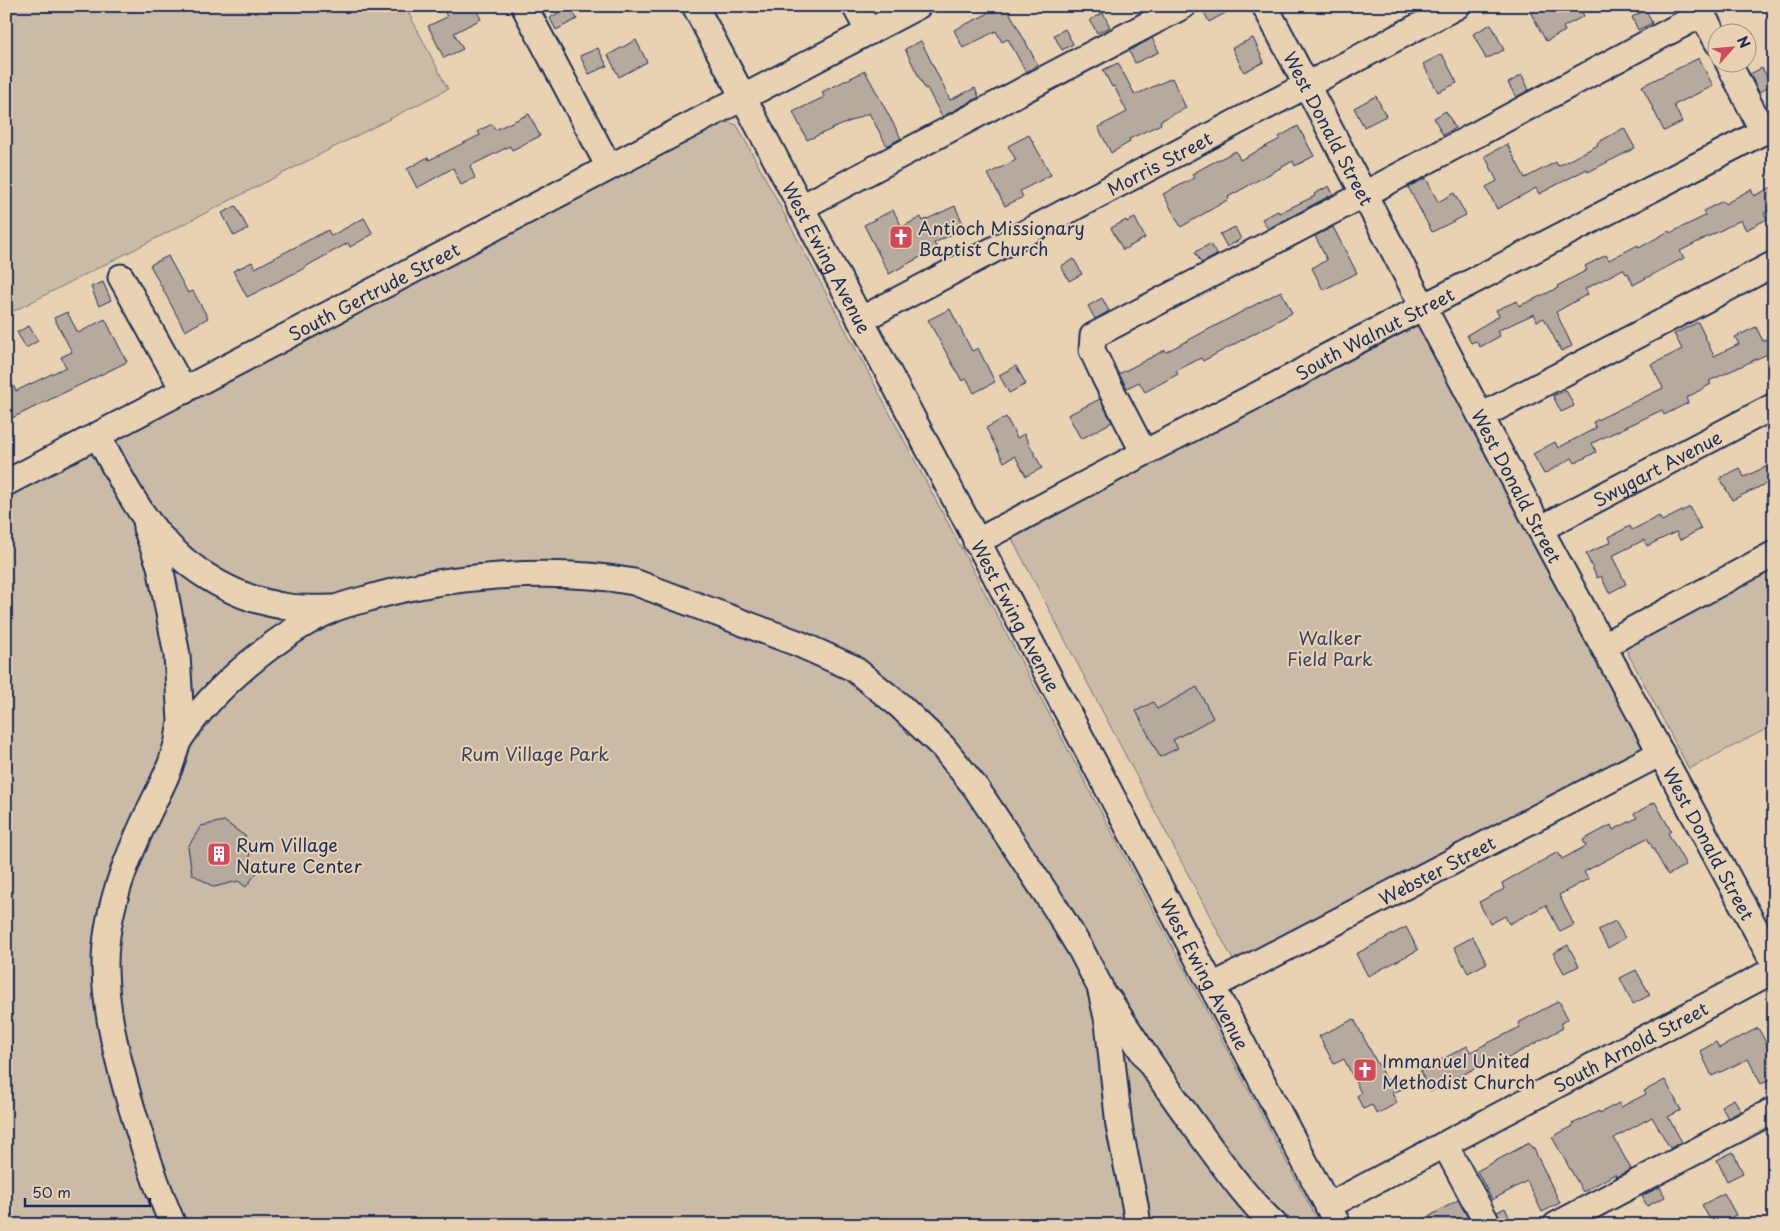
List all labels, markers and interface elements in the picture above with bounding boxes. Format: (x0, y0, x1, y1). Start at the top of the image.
north arrow (1708, 22, 1758, 72)
text: N (1732, 32, 1756, 52)
street label: West Donald Street (1278, 46, 1381, 210)
street label: Morris Street (1102, 124, 1217, 201)
street label: West Ewing Avenue (776, 177, 879, 338)
place label: Antioch Missionary Baptist Church (918, 214, 1085, 262)
church icon: Antioch Missionary Baptist Church (888, 224, 914, 250)
street label: South Gertrude Street (283, 235, 464, 347)
street label: South Walnut Street (1290, 280, 1458, 386)
street label: West Donald Street (1466, 404, 1569, 567)
street label: Swygart Avenue (1588, 422, 1726, 513)
street label: West Ewing Avenue (965, 535, 1068, 696)
park label: Walker Field Park (1287, 624, 1373, 672)
park label: Rum Village Park (461, 740, 609, 767)
street label: West Donald Street (1657, 762, 1762, 925)
street label: Webster Street (1374, 828, 1499, 911)
place label: Rum Village Nature Center (236, 831, 362, 879)
building icon: Rum Village Nature Center (206, 841, 232, 867)
street label: West Ewing Avenue (1154, 893, 1257, 1054)
street label: South Arnold Street (1548, 994, 1712, 1098)
place label: Immanuel United Methodist Church (1382, 1047, 1535, 1095)
church icon: Immanuel United Methodist Church (1352, 1057, 1378, 1083)
scale bar (25, 1176, 150, 1208)
text: 50 m (32, 1180, 71, 1203)

